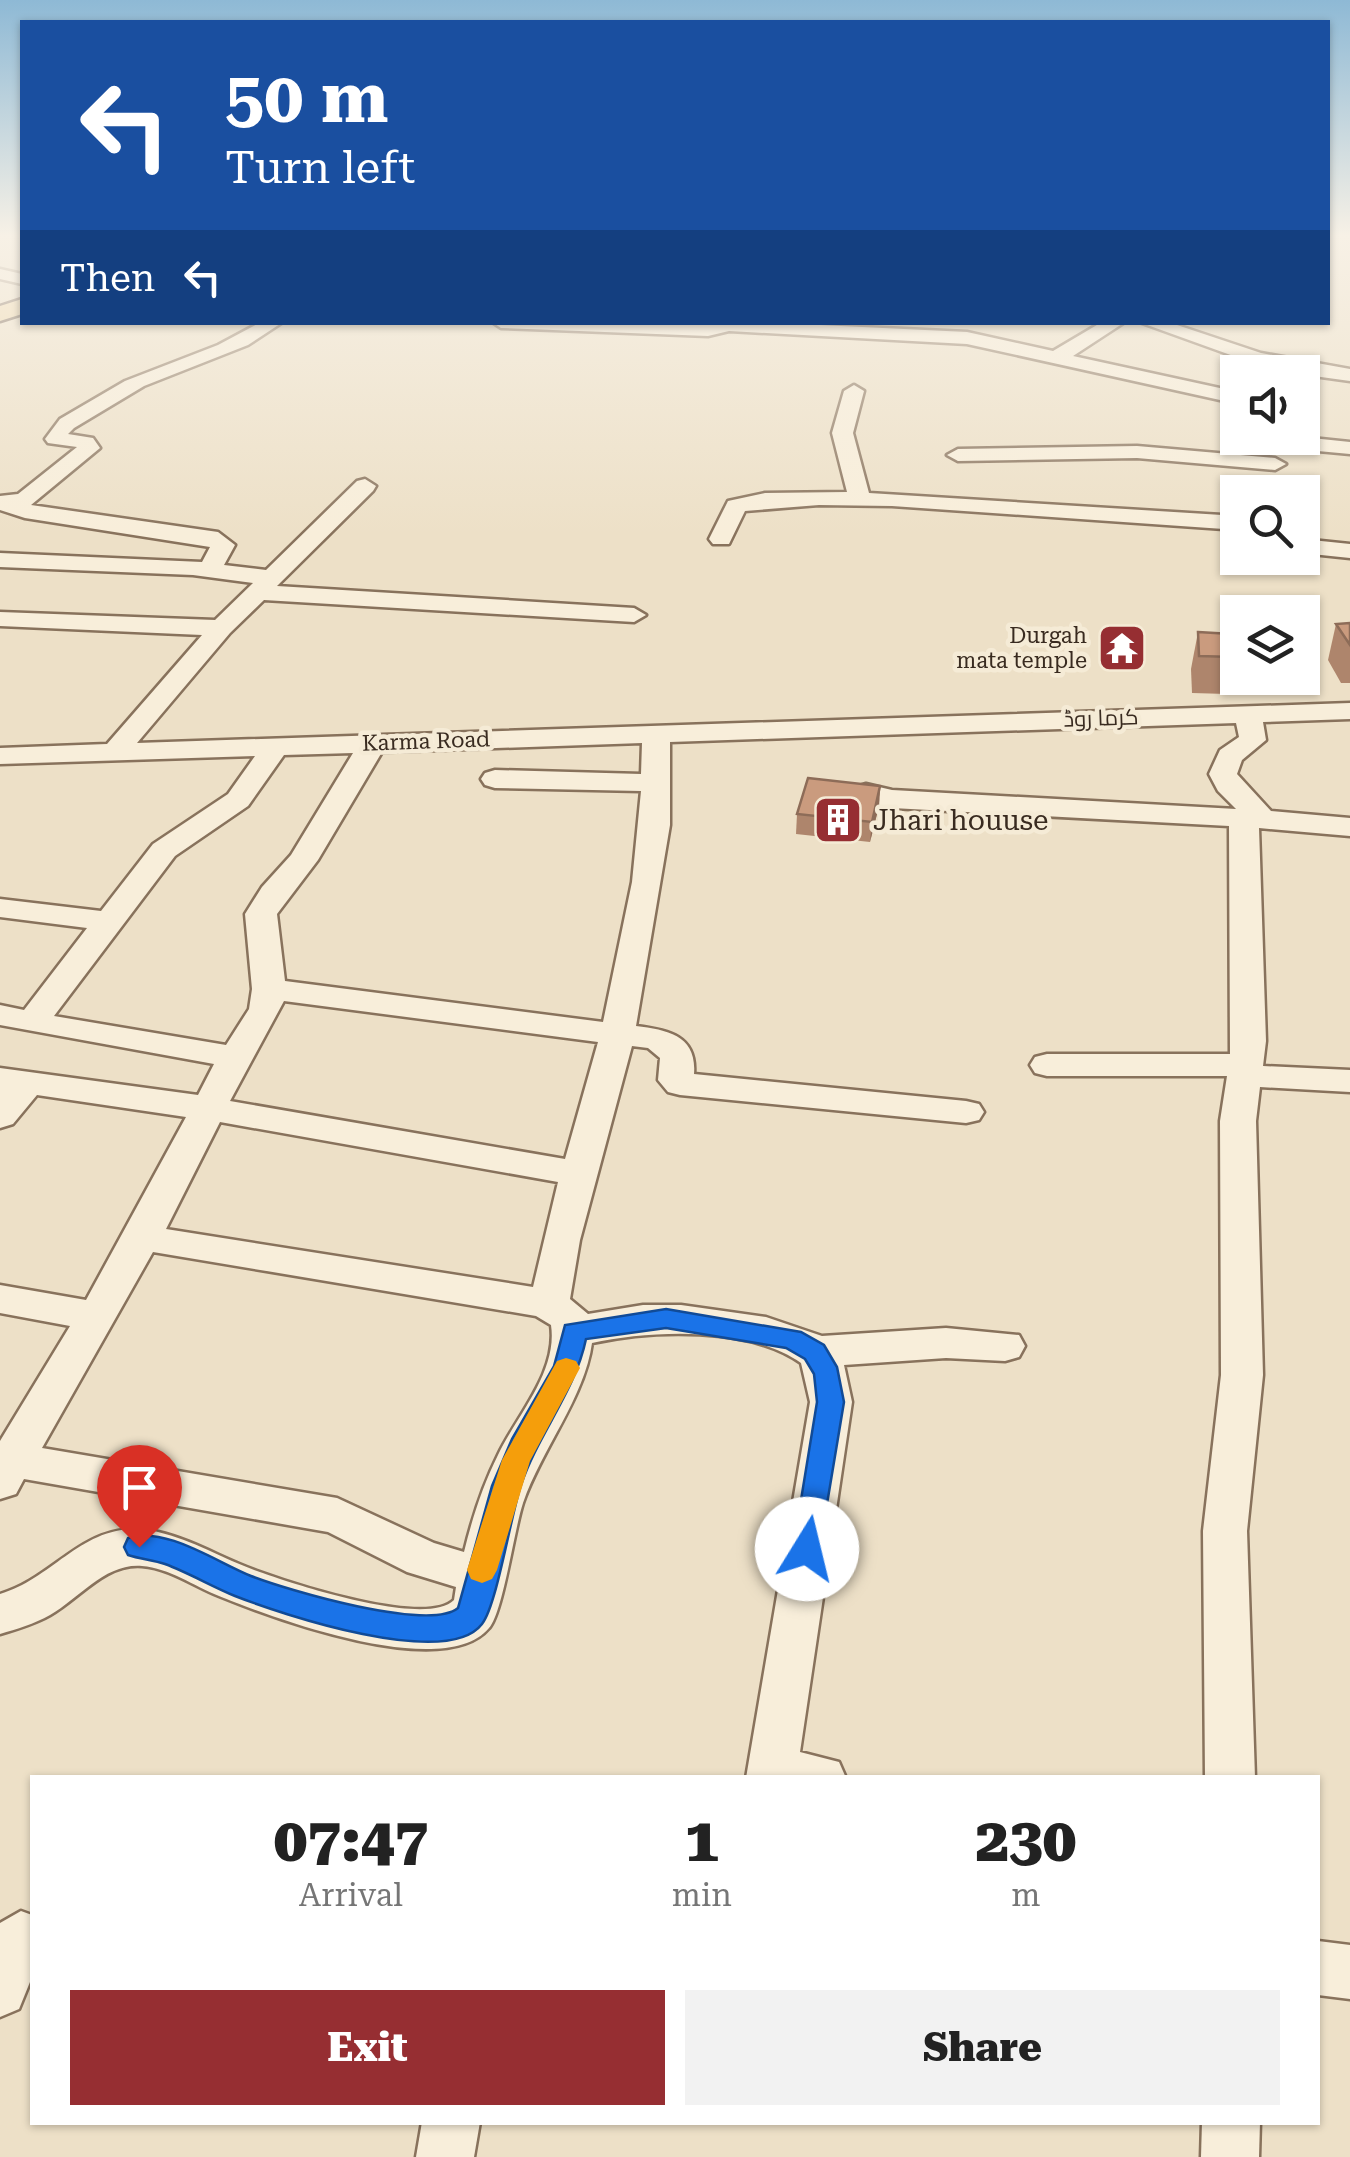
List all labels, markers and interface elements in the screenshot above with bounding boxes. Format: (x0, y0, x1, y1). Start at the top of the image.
text: 50 m (225, 57, 389, 139)
icon: left (60, 60, 190, 190)
text: Turn left (225, 141, 415, 194)
icon: left (175, 250, 230, 305)
text: Then (60, 256, 155, 300)
map controls (1220, 355, 1320, 695)
button: sound (1220, 355, 1320, 455)
button: search (1220, 475, 1320, 575)
button: layers (1220, 595, 1320, 695)
temple icon: Durgah mata temple (1096, 622, 1148, 674)
place label: Durgah mata temple (956, 623, 1087, 673)
street label: کرما روڈ (1063, 704, 1139, 732)
street label: Karma Road (361, 726, 491, 756)
building icon: Jhari houuse (812, 794, 864, 846)
place label: Jhari houuse (873, 804, 1048, 837)
pin (97, 1445, 182, 1548)
icon: arrive (112, 1460, 167, 1515)
position arrow (755, 1497, 859, 1601)
text: 07:47 (274, 1805, 428, 1876)
text: 1 (685, 1805, 719, 1876)
text: 230 (975, 1805, 1076, 1876)
text: Arrival (299, 1876, 403, 1914)
text: min (672, 1876, 732, 1914)
text: m (1011, 1876, 1040, 1914)
button: Exit (70, 1990, 665, 2105)
button: Share (685, 1990, 1280, 2105)

